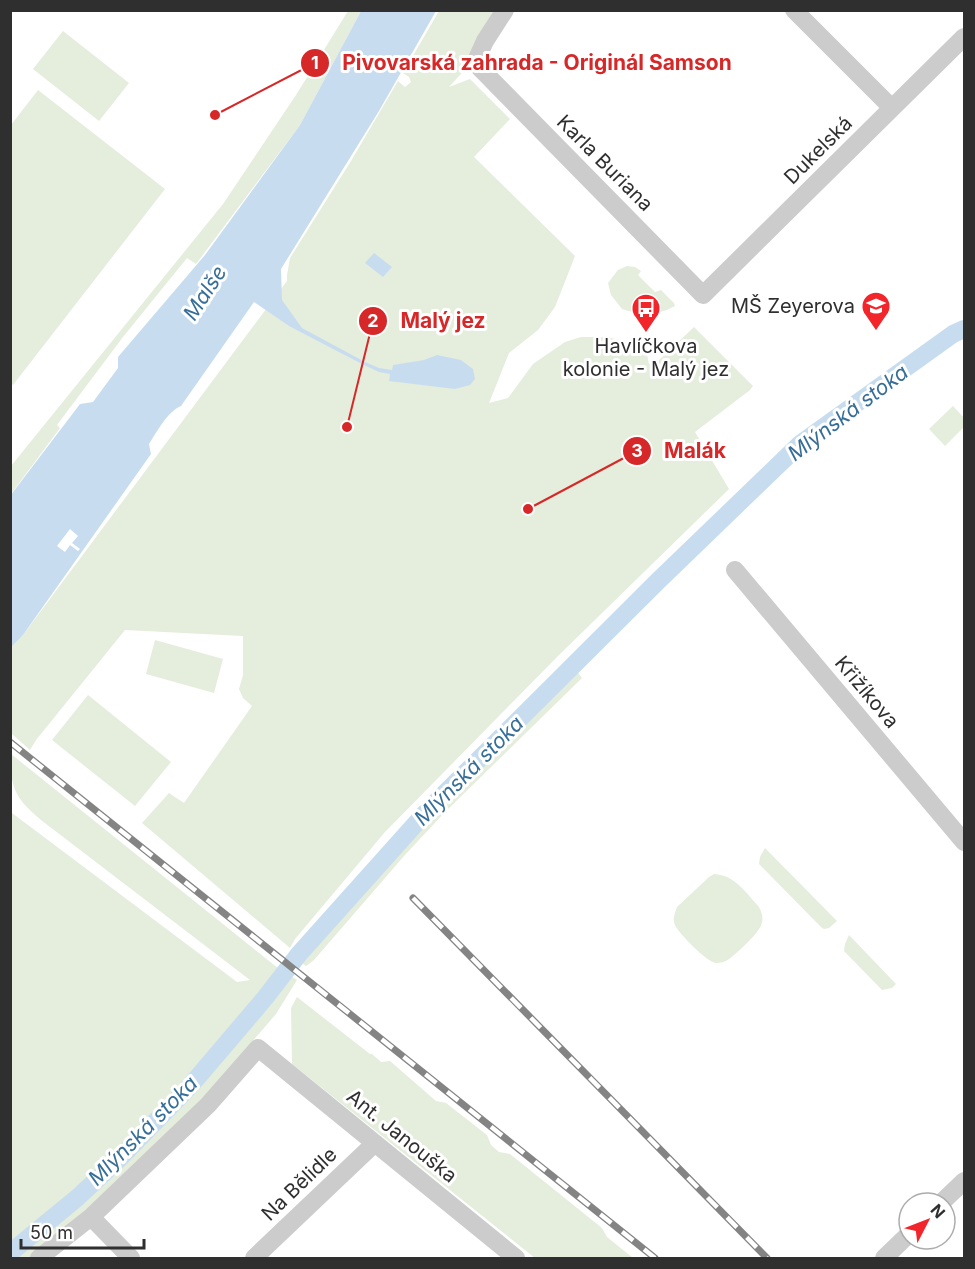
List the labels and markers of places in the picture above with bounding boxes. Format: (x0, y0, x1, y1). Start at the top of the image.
callout: Pivovarská zahrada - Originál Samson (300, 43, 743, 82)
school or university icon: MŠ Zeyerova (860, 290, 892, 332)
bus stop icon: Havlíčkova kolonie - Malý jez (630, 292, 662, 334)
place label: MŠ Zeyerova (731, 294, 855, 318)
callout: Malý jez (358, 302, 497, 341)
place label: Havlíčkova kolonie - Malý jez (563, 334, 729, 381)
callout: Malák (622, 431, 738, 470)

